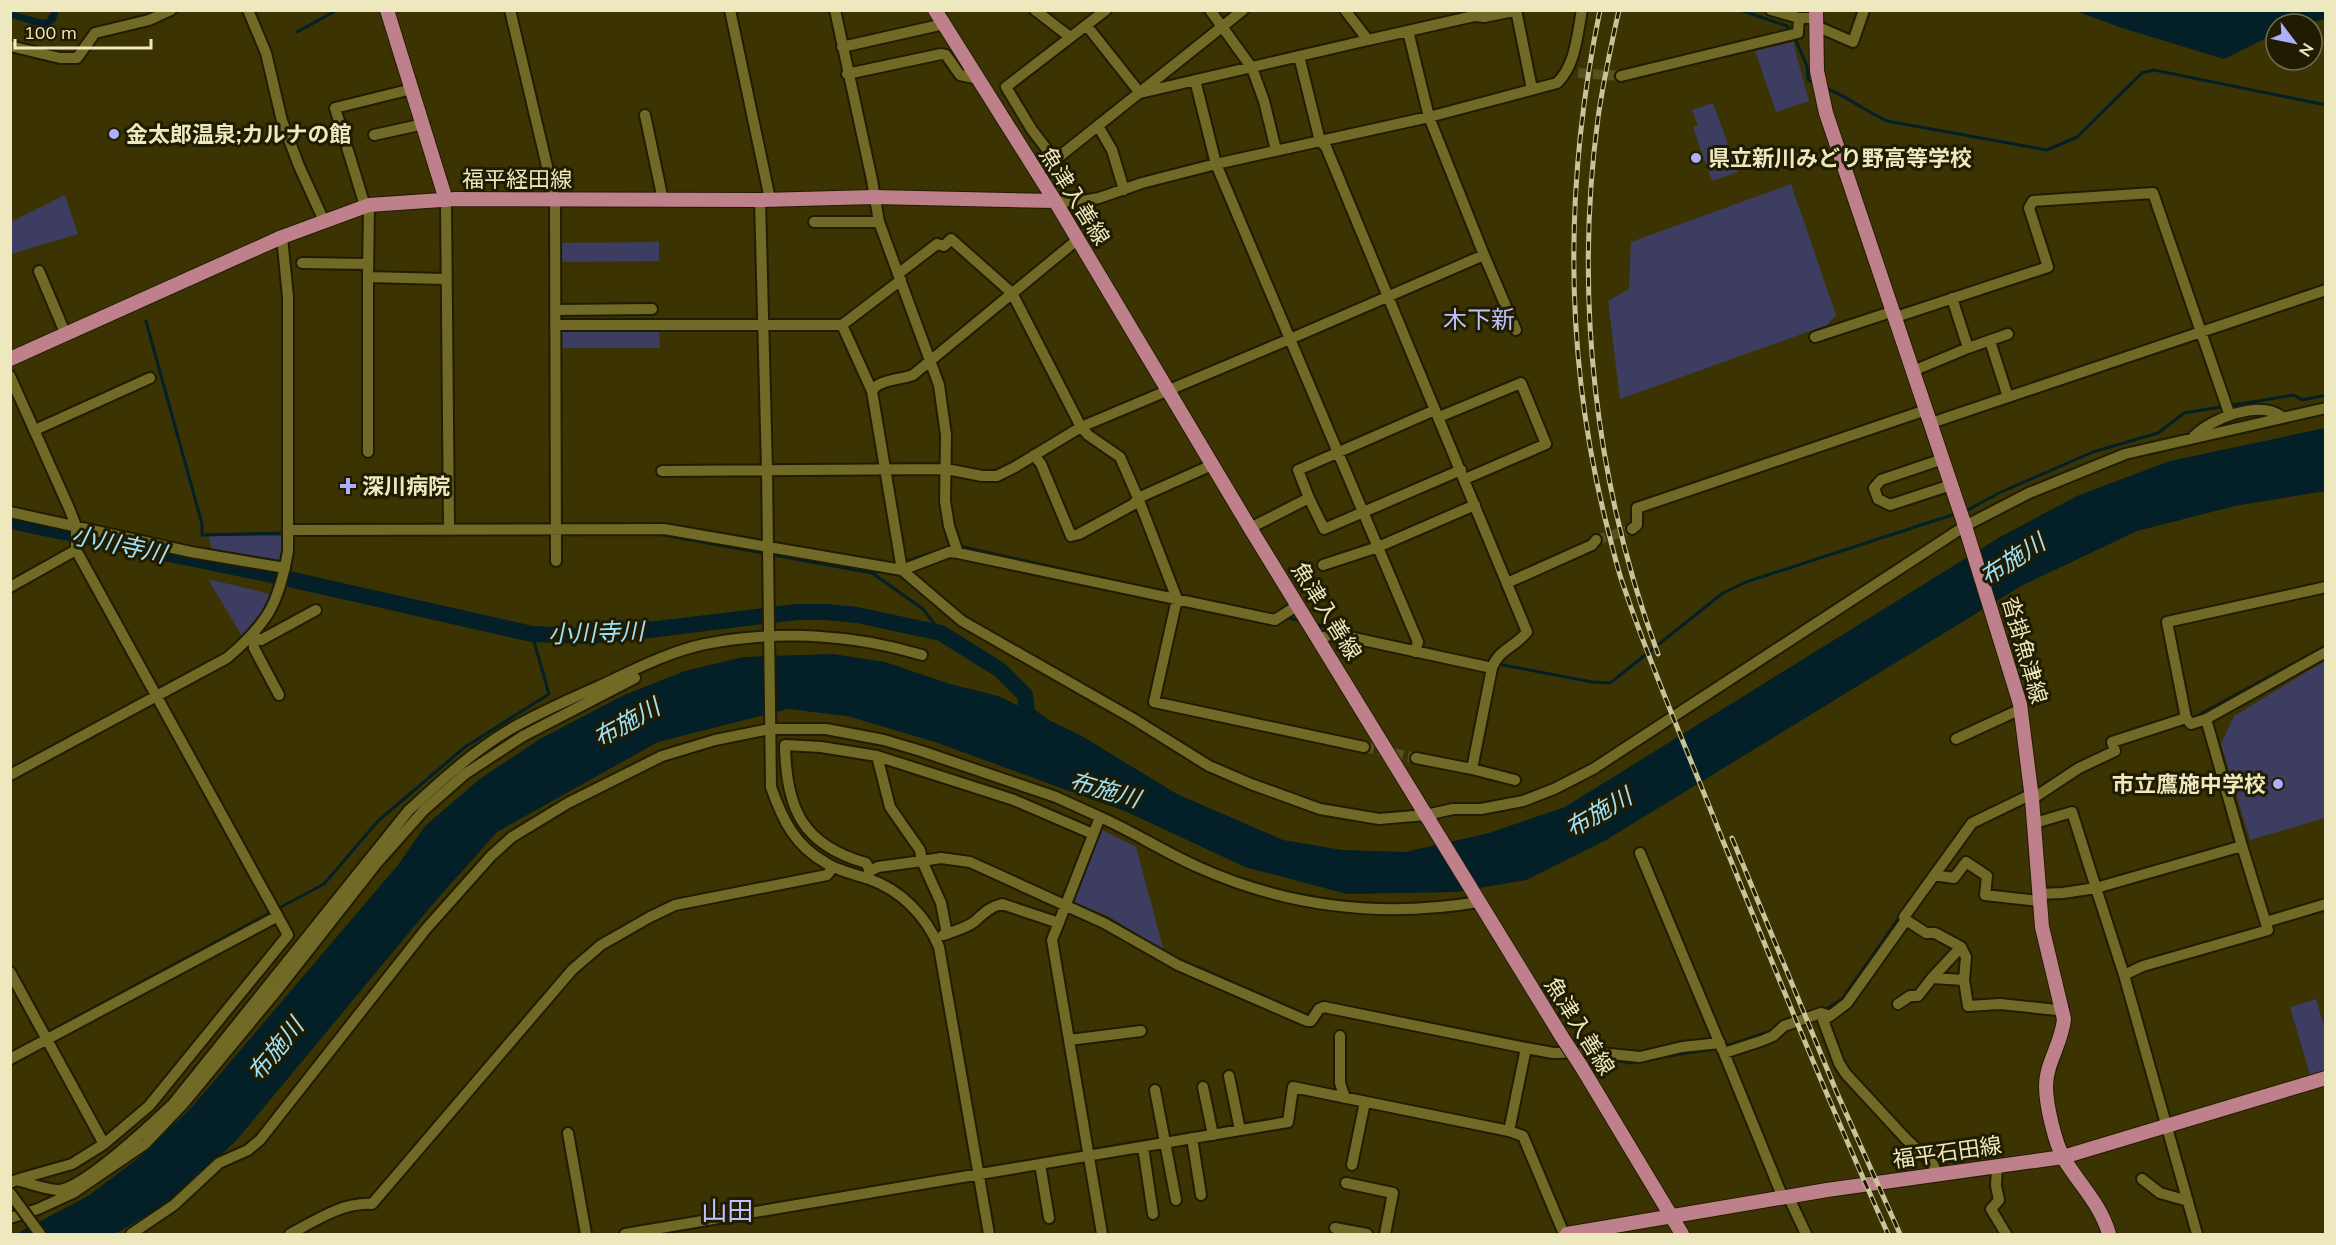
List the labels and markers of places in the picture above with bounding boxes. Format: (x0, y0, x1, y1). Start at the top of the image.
place label: 金太郎温泉;カルナの館 (126, 120, 351, 148)
marker: 金太郎温泉;カルナの館 (107, 127, 121, 141)
place label: 県立新川みどり野高等学校 (1708, 144, 1972, 172)
marker: 県立新川みどり野高等学校 (1689, 151, 1703, 165)
place label: 深川病院 (362, 472, 450, 500)
marker: 深川病院 (339, 477, 357, 495)
place label: 市立鷹施中学校 (2112, 770, 2266, 798)
marker: 市立鷹施中学校 (2271, 777, 2285, 791)

